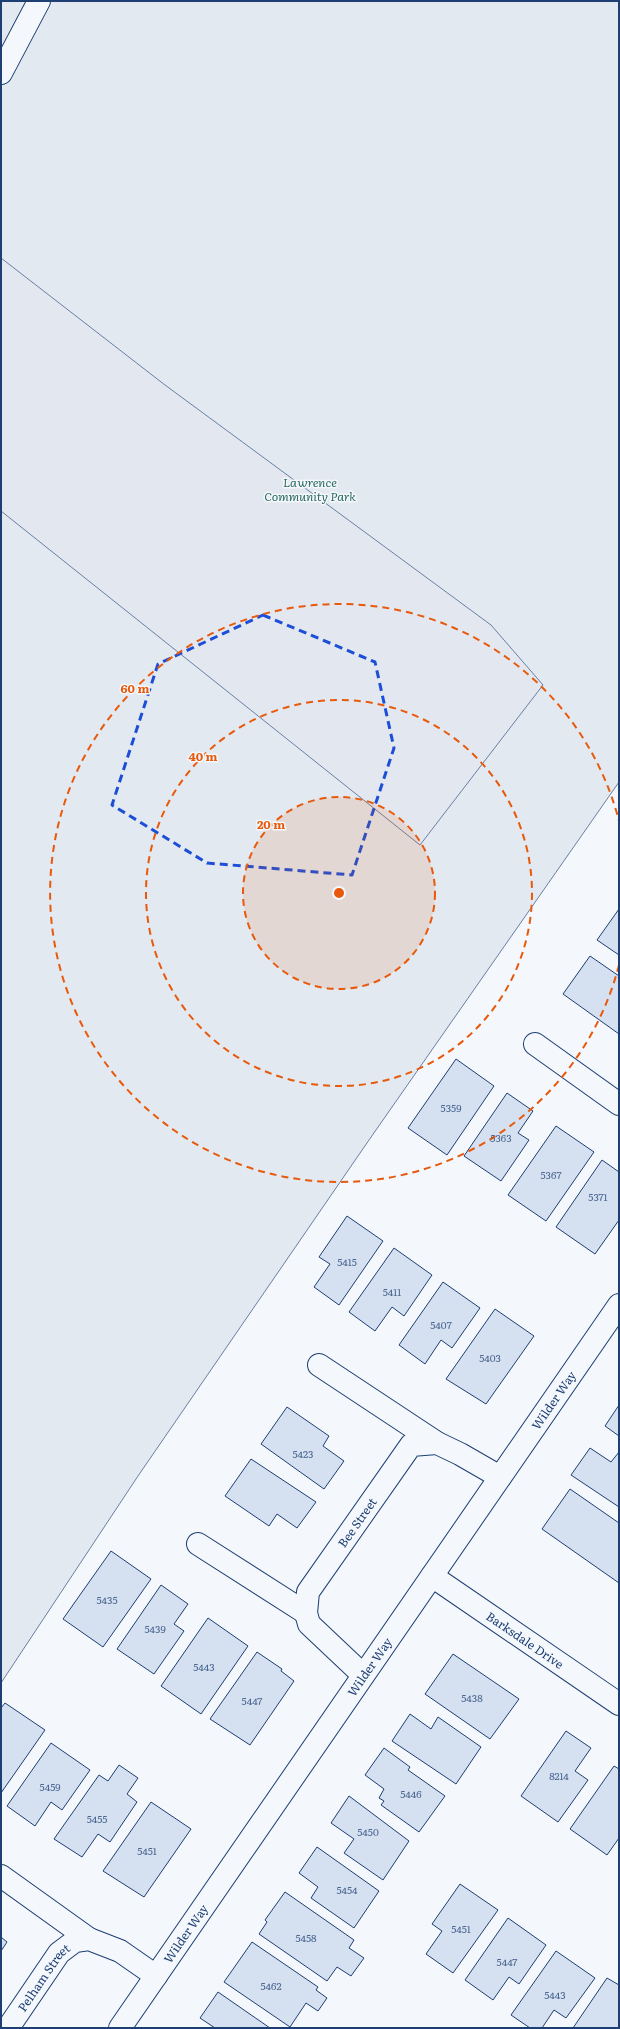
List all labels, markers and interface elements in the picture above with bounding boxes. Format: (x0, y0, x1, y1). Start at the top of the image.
park label: Lawrence Community Park (264, 473, 356, 505)
text: 60 m (121, 679, 149, 697)
text: 40 m (189, 747, 218, 765)
text: 20 m (257, 815, 285, 833)
centre of rings (332, 886, 346, 900)
house number: 5359 (441, 1100, 461, 1115)
house number: 5363 (490, 1130, 512, 1145)
house number: 5367 (541, 1167, 561, 1182)
house number: 5371 (588, 1189, 608, 1204)
house number: 5415 (337, 1254, 357, 1269)
house number: 5411 (383, 1284, 401, 1299)
house number: 5407 (430, 1317, 452, 1332)
house number: 5403 (479, 1350, 501, 1365)
street label: Wilder Way (527, 1367, 580, 1433)
house number: 5423 (292, 1446, 314, 1461)
street label: Bee Street (333, 1494, 381, 1551)
house number: 5435 (96, 1592, 118, 1607)
street label: Barksdale Drive (483, 1607, 568, 1673)
house number: 5439 (144, 1621, 166, 1636)
street label: Wilder Way (343, 1634, 396, 1700)
house number: 5443 (193, 1659, 215, 1674)
house number: 5438 (461, 1690, 483, 1705)
house number: 5447 (242, 1693, 262, 1708)
house number: 8214 (549, 1768, 569, 1783)
house number: 5459 (40, 1779, 60, 1794)
house number: 5446 (400, 1786, 422, 1801)
house number: 5455 (87, 1811, 107, 1826)
house number: 5450 (357, 1824, 379, 1839)
house number: 5451 (137, 1843, 157, 1858)
house number: 5454 (336, 1882, 358, 1897)
street label: Wilder Way (159, 1900, 212, 1966)
house number: 5451 (451, 1921, 471, 1936)
house number: 5458 (295, 1930, 317, 1945)
street label: Pelham Street (13, 1939, 74, 2015)
house number: 5447 (497, 1954, 517, 1969)
house number: 5462 (260, 1978, 282, 1993)
house number: 5443 (544, 1987, 566, 2002)

